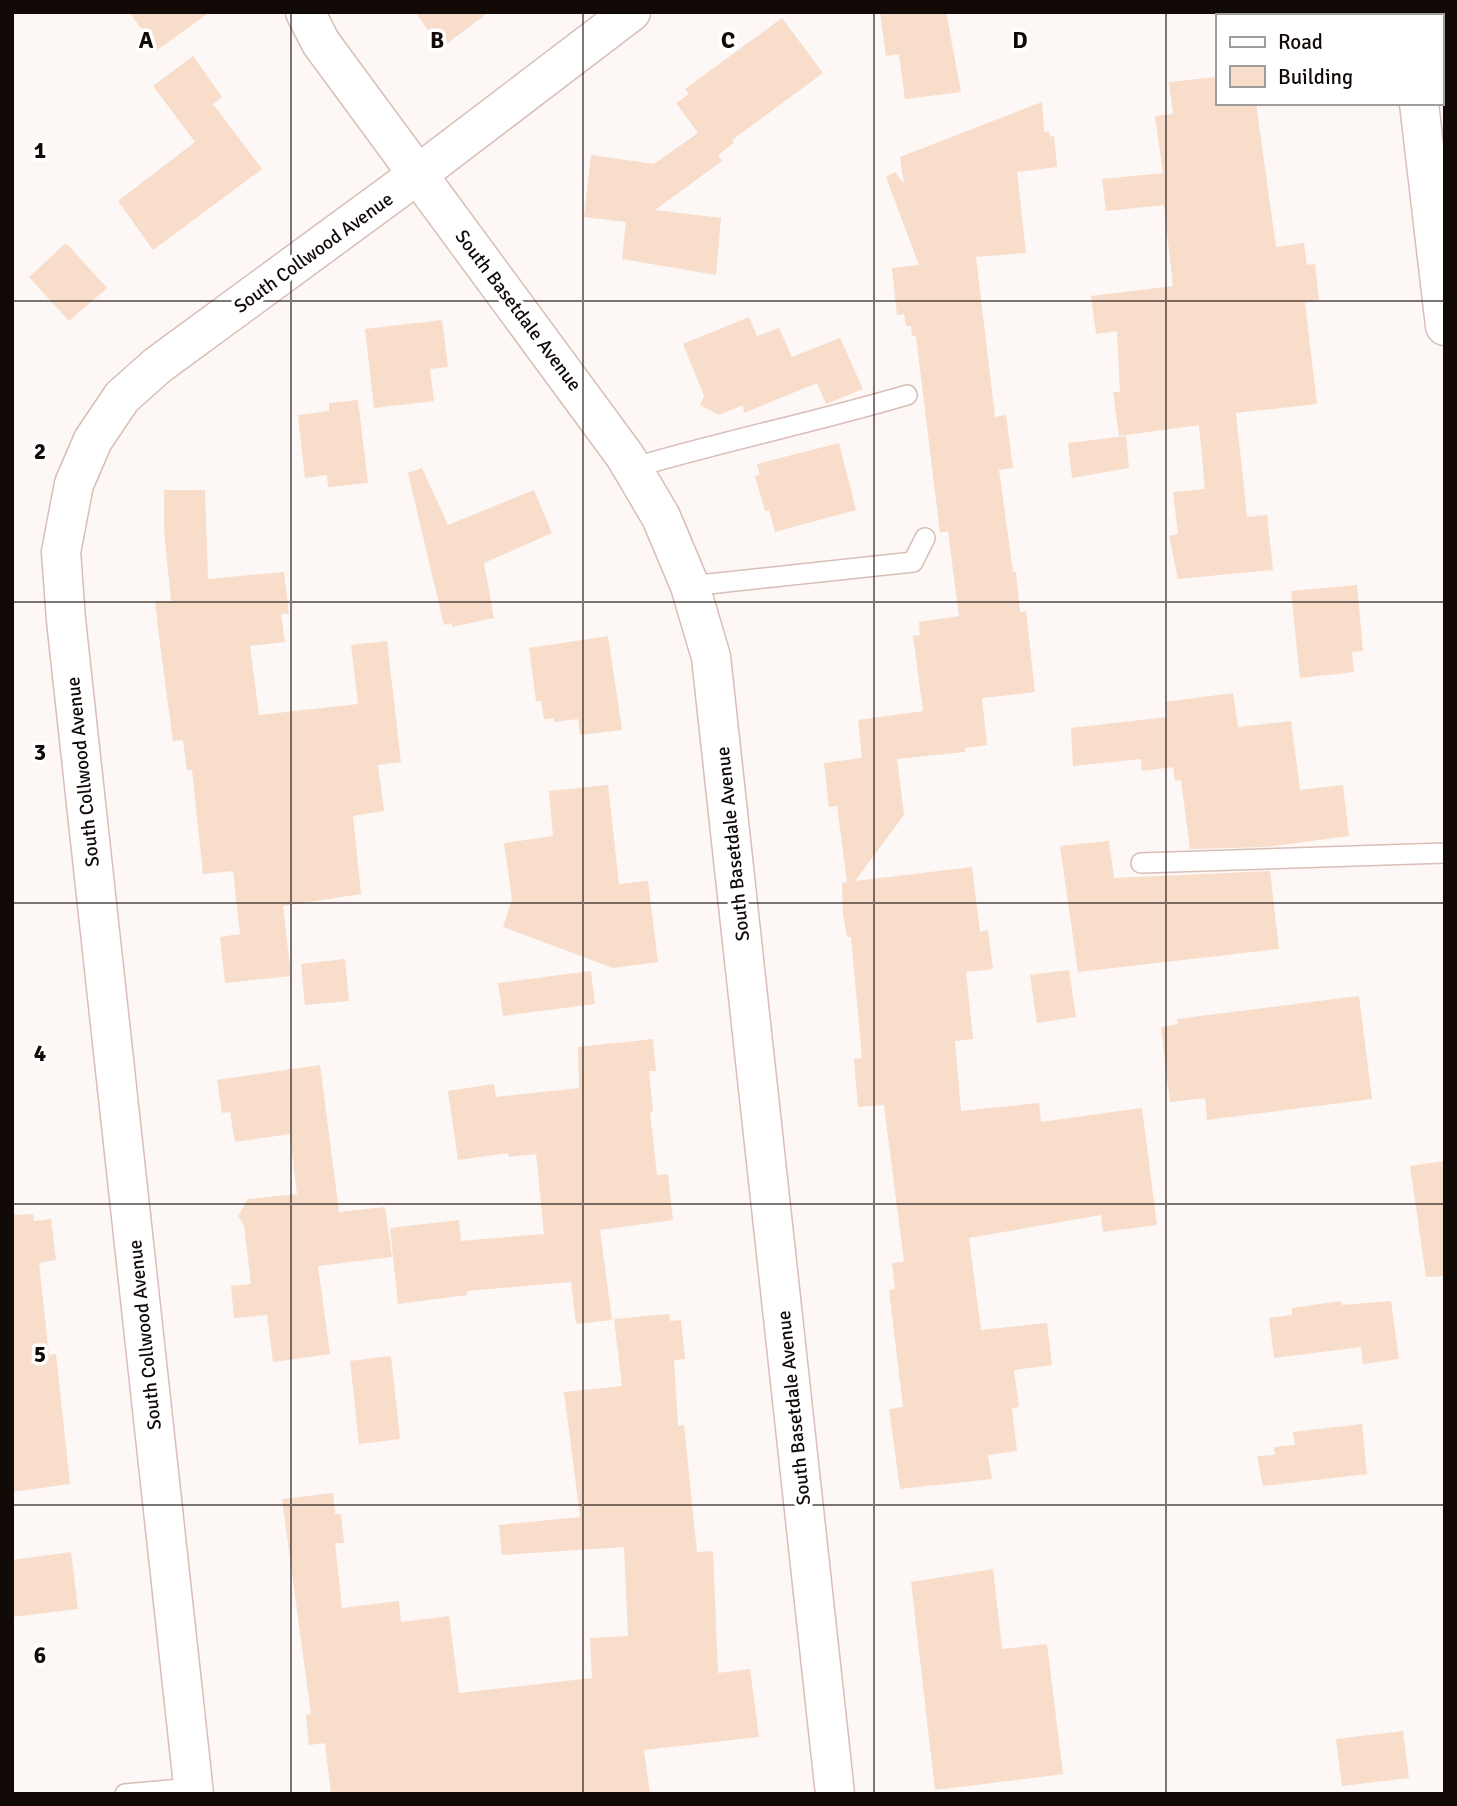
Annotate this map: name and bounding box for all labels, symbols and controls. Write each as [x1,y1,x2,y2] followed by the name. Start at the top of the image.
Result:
[1216,14,1443,105] legend
[139,26,154,55] text: A
[430,26,444,55] text: B
[721,26,735,55] text: C
[1012,26,1028,55] text: D
[1278,29,1323,55] text: Road
[1278,64,1353,90] text: Building
[34,136,46,165] text: 1
[229,187,398,319] street label: South Collwood Avenue
[450,225,587,396] street label: South Basetdale Avenue
[34,437,46,466] text: 2
[61,676,105,868] street label: South Collwood Avenue
[34,738,46,767] text: 3
[711,745,755,942] street label: South Basetdale Avenue
[34,1039,46,1068] text: 4
[123,1239,167,1431] street label: South Collwood Avenue
[772,1309,816,1506] street label: South Basetdale Avenue
[34,1340,46,1369] text: 5
[34,1641,46,1670] text: 6

